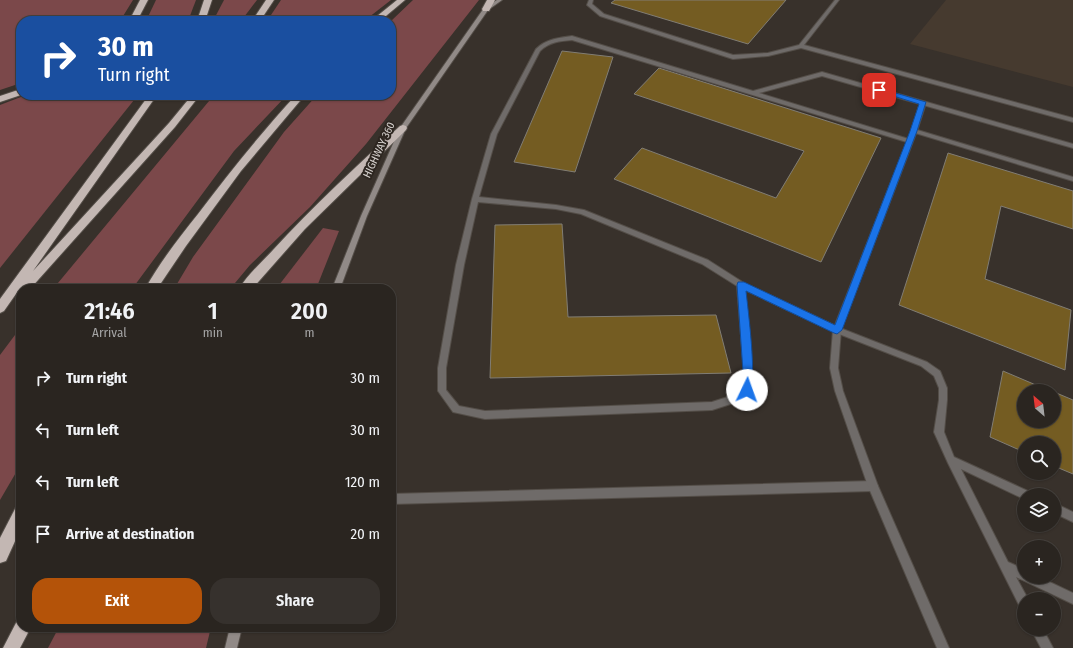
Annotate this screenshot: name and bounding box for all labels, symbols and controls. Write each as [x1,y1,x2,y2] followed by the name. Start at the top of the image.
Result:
[98,30,154,63] text: 30 m
[32,32,84,84] icon: right
[98,64,170,86] text: Turn right
[862,73,896,107] pin
[868,79,890,101] icon: arrive
[360,120,398,180] street label: HIGHWAY 360
[84,297,135,325] text: 21:46
[208,297,218,325] text: 1
[291,297,328,325] text: 200
[92,325,127,340] text: Arrival
[203,325,223,340] text: min
[304,325,314,340] text: m
[32,367,54,389] icon: right
[66,369,127,387] text: Turn right
[350,369,380,387] text: 30 m
[726,369,768,411] position arrow
[1017,384,1061,428] north arrow
[1017,384,1061,636] map controls
[32,419,54,441] icon: left
[66,421,119,439] text: Turn left
[350,421,380,439] text: 30 m
[1017,436,1061,480] button: search
[32,471,54,493] icon: left
[66,473,119,491] text: Turn left
[345,473,380,491] text: 120 m
[1017,488,1061,532] button: layers
[32,523,54,545] icon: arrive
[66,525,194,543] text: Arrive at destination
[351,525,380,543] text: 20 m
[1017,540,1061,584] button: +
[32,578,202,624] button: Exit
[210,578,380,624] button: Share
[1017,592,1061,636] button: −

